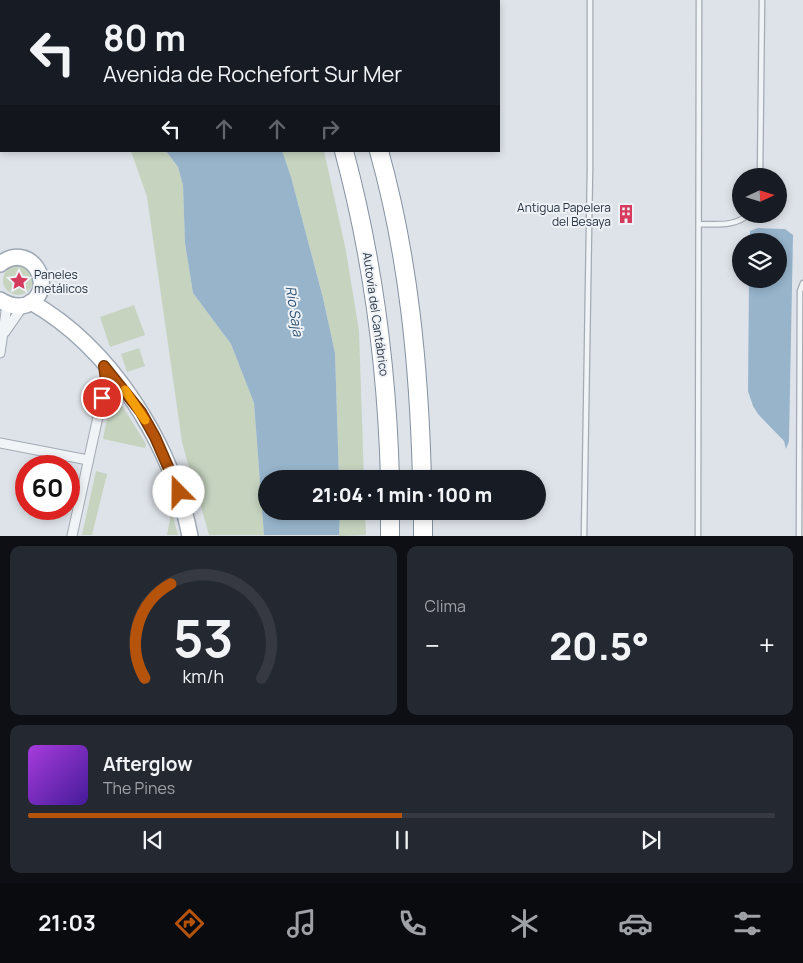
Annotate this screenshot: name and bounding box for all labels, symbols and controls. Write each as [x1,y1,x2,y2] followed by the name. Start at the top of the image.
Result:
[103,14,186,62] text: 80 m
[20,20,85,85] icon: left
[103,59,402,89] text: Avenida de Rochefort Sur Mer
[157,115,185,143] icon: left
[210,115,238,143] icon: ahead
[263,115,291,143] icon: ahead
[316,115,344,143] icon: right
[732,168,788,222] north arrow
[732,168,787,288] map controls
[517,199,611,230] place label: Antigua Papelera del Besaya
[615,203,637,225] building icon: Antigua Papelera del Besaya
[732,233,787,288] button: layers
[359,251,393,377] street label: Autovía del Cantábrico
[34,266,88,297] place label: Paneles metálicos
[8,270,30,292] place icon: Paneles metálicos
[282,284,309,339] water label: Río Saja
[81,377,123,419] pin
[88,384,116,412] icon: arrive
[15,455,80,520] speed limit sign: 60
[152,465,204,517] position arrow
[312,482,492,508] text: 21:04 · 1 min · 100 m
[425,595,466,617] text: Clima
[173,602,234,673] text: 53
[549,619,649,671] text: 20.5°
[425,626,440,664] text: −
[759,626,775,664] text: +
[182,664,224,688] text: km/h
[103,751,192,777] text: Afterglow
[103,777,175,799] text: The Pines
[139,826,167,854] icon: previous
[388,826,416,854] icon: pause
[637,826,665,854] icon: next
[172,906,207,941] icon: directions
[284,906,319,941] icon: music
[395,906,430,941] icon: phone
[507,906,542,941] icon: climate
[618,906,653,941] icon: car
[730,906,765,941] icon: filters
[38,908,96,938] text: 21:03

